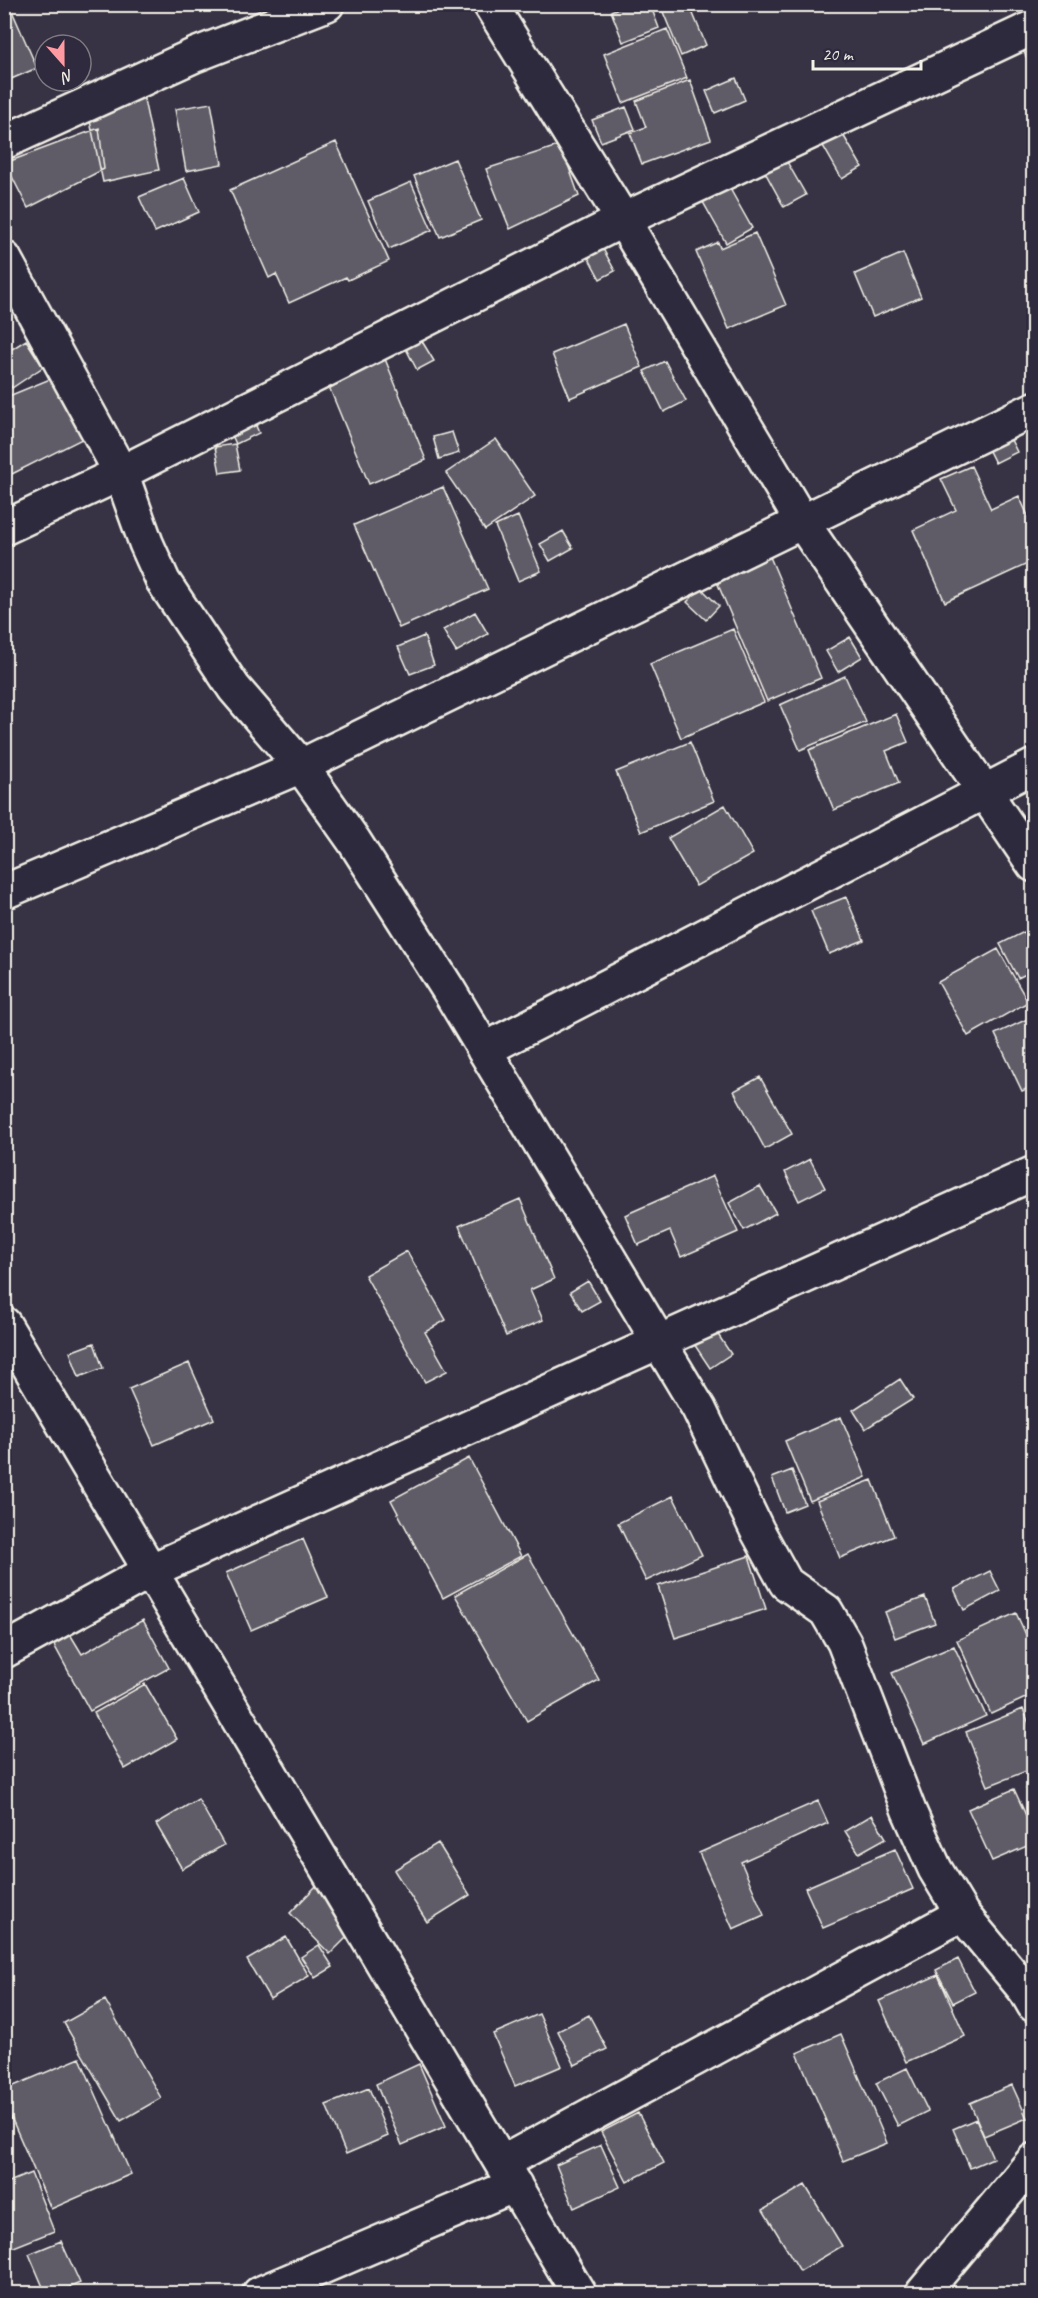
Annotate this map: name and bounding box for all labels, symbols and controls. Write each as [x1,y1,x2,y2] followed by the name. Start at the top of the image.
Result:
[33,33,93,93] north arrow
[813,33,921,71] scale bar
[822,43,855,65] text: 20 m
[57,65,76,88] text: N

